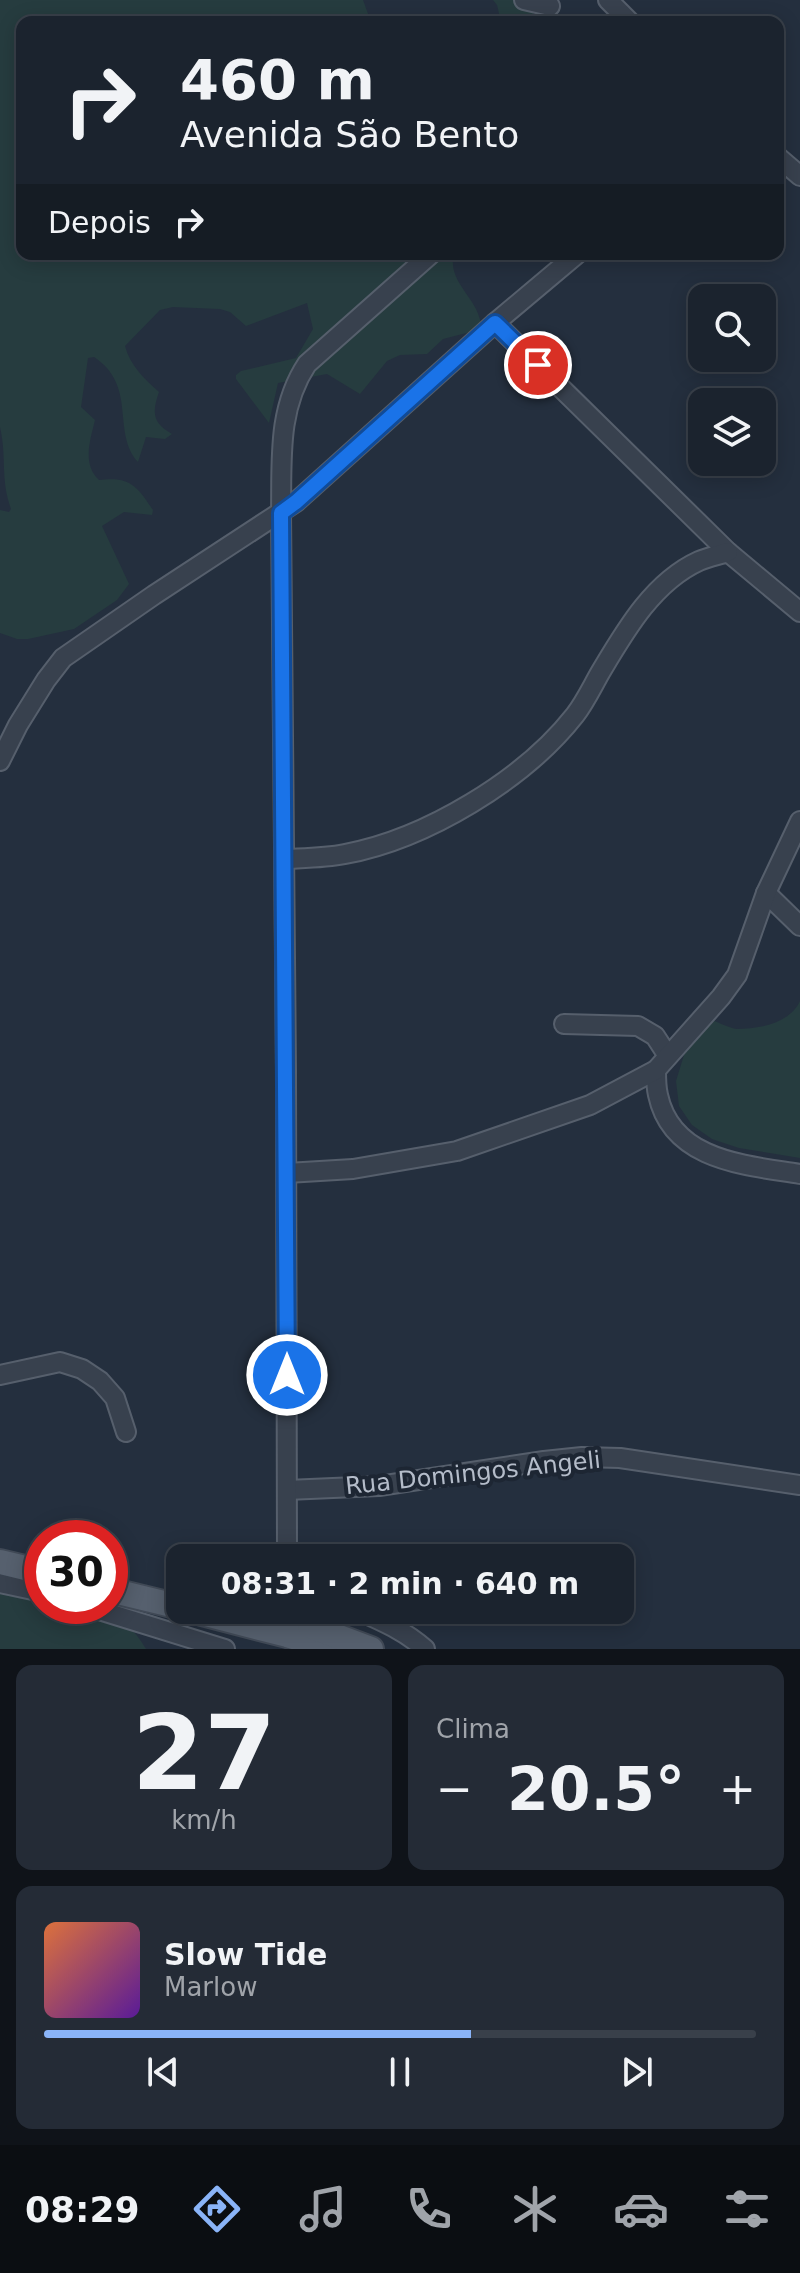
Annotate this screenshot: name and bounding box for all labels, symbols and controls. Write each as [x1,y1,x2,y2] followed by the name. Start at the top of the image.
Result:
[180,47,375,112] text: 460 m
[48,48,152,152] icon: right
[180,114,519,155] text: Avenida São Bento
[167,200,211,244] icon: right
[48,205,151,240] text: Depois
[688,284,776,476] map controls
[688,284,776,372] button: search
[504,331,572,399] pin
[516,343,560,387] icon: arrive
[688,388,776,476] button: layers
[245,1333,329,1417] position arrow
[344,1446,602,1500] street label: Rua Domingos Angeli
[24,1520,128,1624] speed limit sign: 30
[221,1566,579,1601] text: 08:31 · 2 min · 640 m
[132,1692,276,1814] text: 27
[436,1714,510,1744] text: Clima
[507,1754,685,1824] text: 20.5°
[436,1763,473,1814] text: −
[719,1763,756,1814] text: +
[171,1805,237,1835] text: km/h
[164,1937,327,1972] text: Slow Tide
[164,1972,257,2002] text: Marlow
[141,2050,185,2094] icon: previous
[378,2050,422,2094] icon: pause
[615,2050,659,2094] icon: next
[189,2181,245,2237] icon: directions
[295,2181,351,2237] icon: music
[401,2181,457,2237] icon: phone
[507,2181,563,2237] icon: climate
[613,2181,669,2237] icon: car
[719,2181,775,2237] icon: filters
[25,2189,140,2230] text: 08:29

